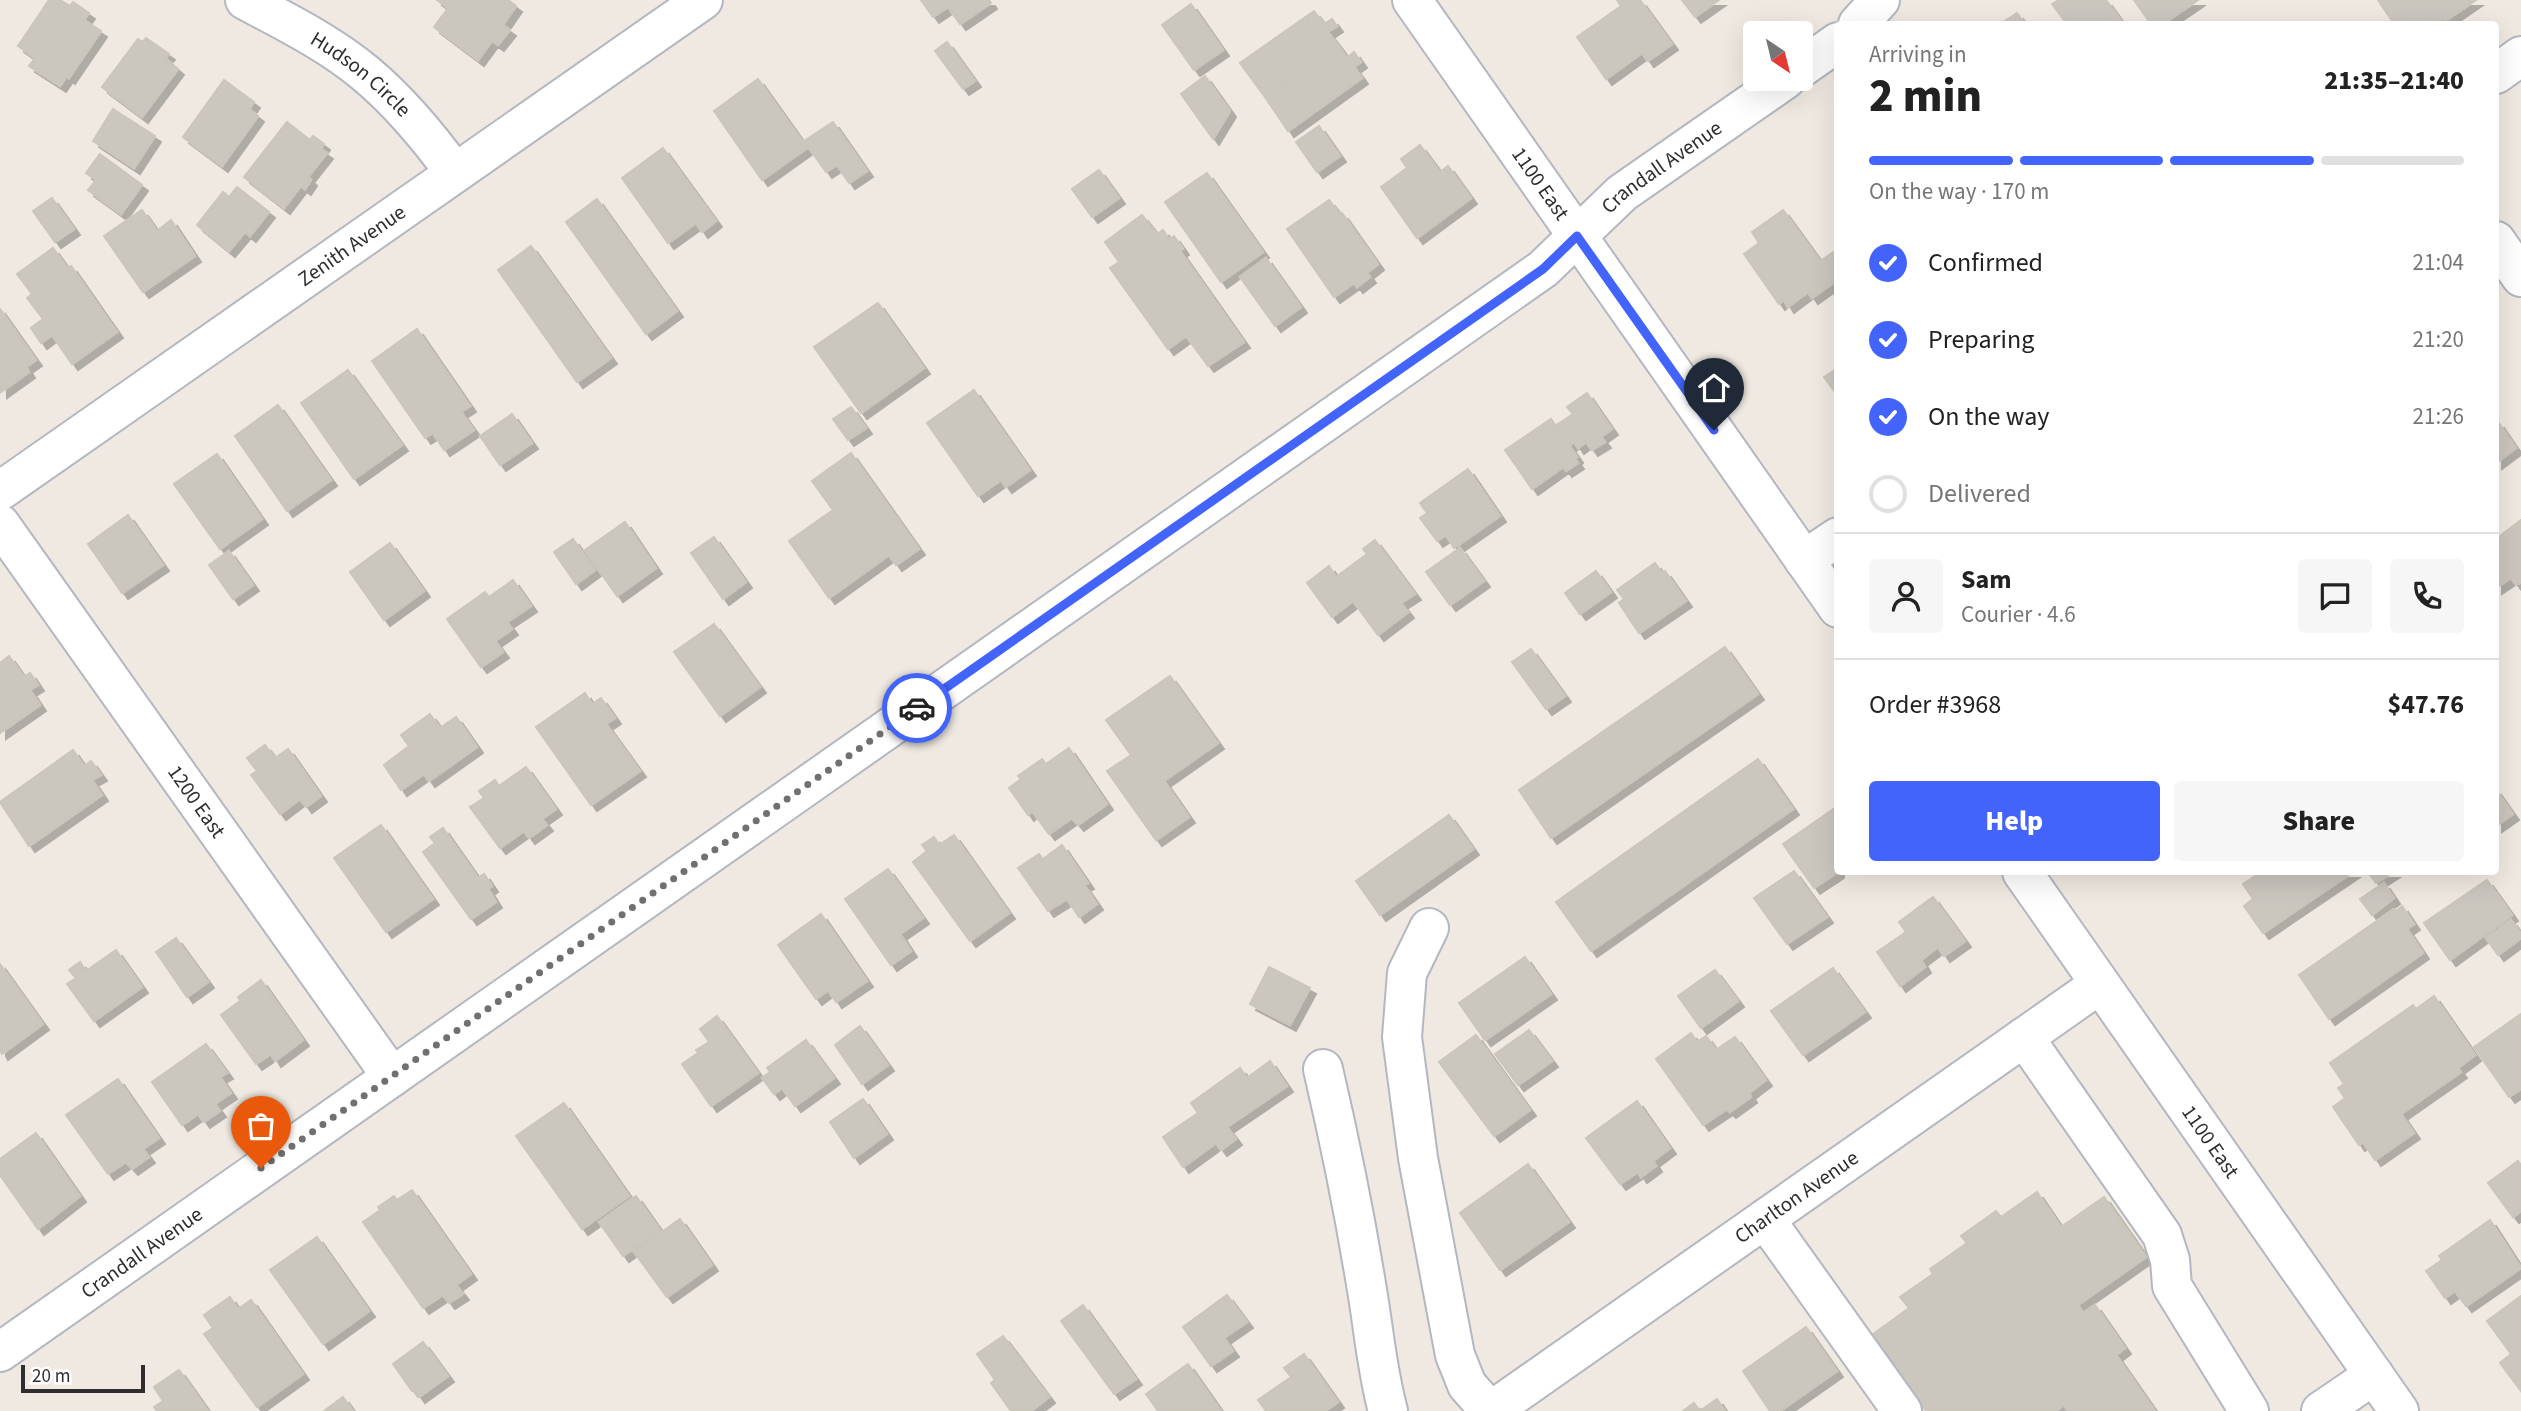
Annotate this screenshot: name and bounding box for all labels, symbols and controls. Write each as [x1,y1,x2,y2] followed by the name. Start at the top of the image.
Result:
[1743,21,1813,91] north arrow
[1743,21,1813,91] map controls
[305,24,418,124] street label: Hudson Circle
[1869,38,1967,71] text: Arriving in
[2324,62,2464,99] text: 21:35–21:40
[1869,64,1982,129] text: 2 min
[1594,113,1728,221] street label: Crandall Avenue
[1504,141,1577,226] street label: 1100 East
[1869,175,2049,208] text: On the way · 170 m
[292,197,412,294] street label: Zenith Avenue
[1869,244,1907,282] icon: check
[1928,244,2043,281] text: Confirmed
[2413,246,2464,279] text: 21:04
[1869,321,1907,359] icon: check
[1928,321,2034,358] text: Preparing
[2413,323,2464,356] text: 21:20
[1684,358,1744,430] pin
[1695,369,1733,407] icon: home
[1869,398,1907,436] icon: check
[1928,398,2049,435] text: On the way
[2413,400,2464,433] text: 21:26
[1928,475,2031,512] text: Delivered
[1869,559,1943,633] button: person
[2298,559,2372,633] button: chat
[2390,559,2464,633] button: phone
[1961,561,2011,598] text: Sam
[1961,598,2076,631] text: Courier · 4.6
[882,673,952,743] courier
[1869,686,2001,723] text: Order #3968
[2388,686,2464,723] text: $47.76
[898,689,936,727] icon: car
[160,759,233,844] street label: 1200 East
[1869,781,2160,861] button: Help
[2174,781,2464,861] button: Share
[231,1096,291,1168] pin
[2174,1099,2247,1184] street label: 1100 East
[242,1107,280,1145] icon: bag
[1728,1143,1865,1251] street label: Charlton Avenue
[75,1199,209,1306] street label: Crandall Avenue
[21,1362,145,1394] scale bar
[32,1363,70,1390] text: 20 m

